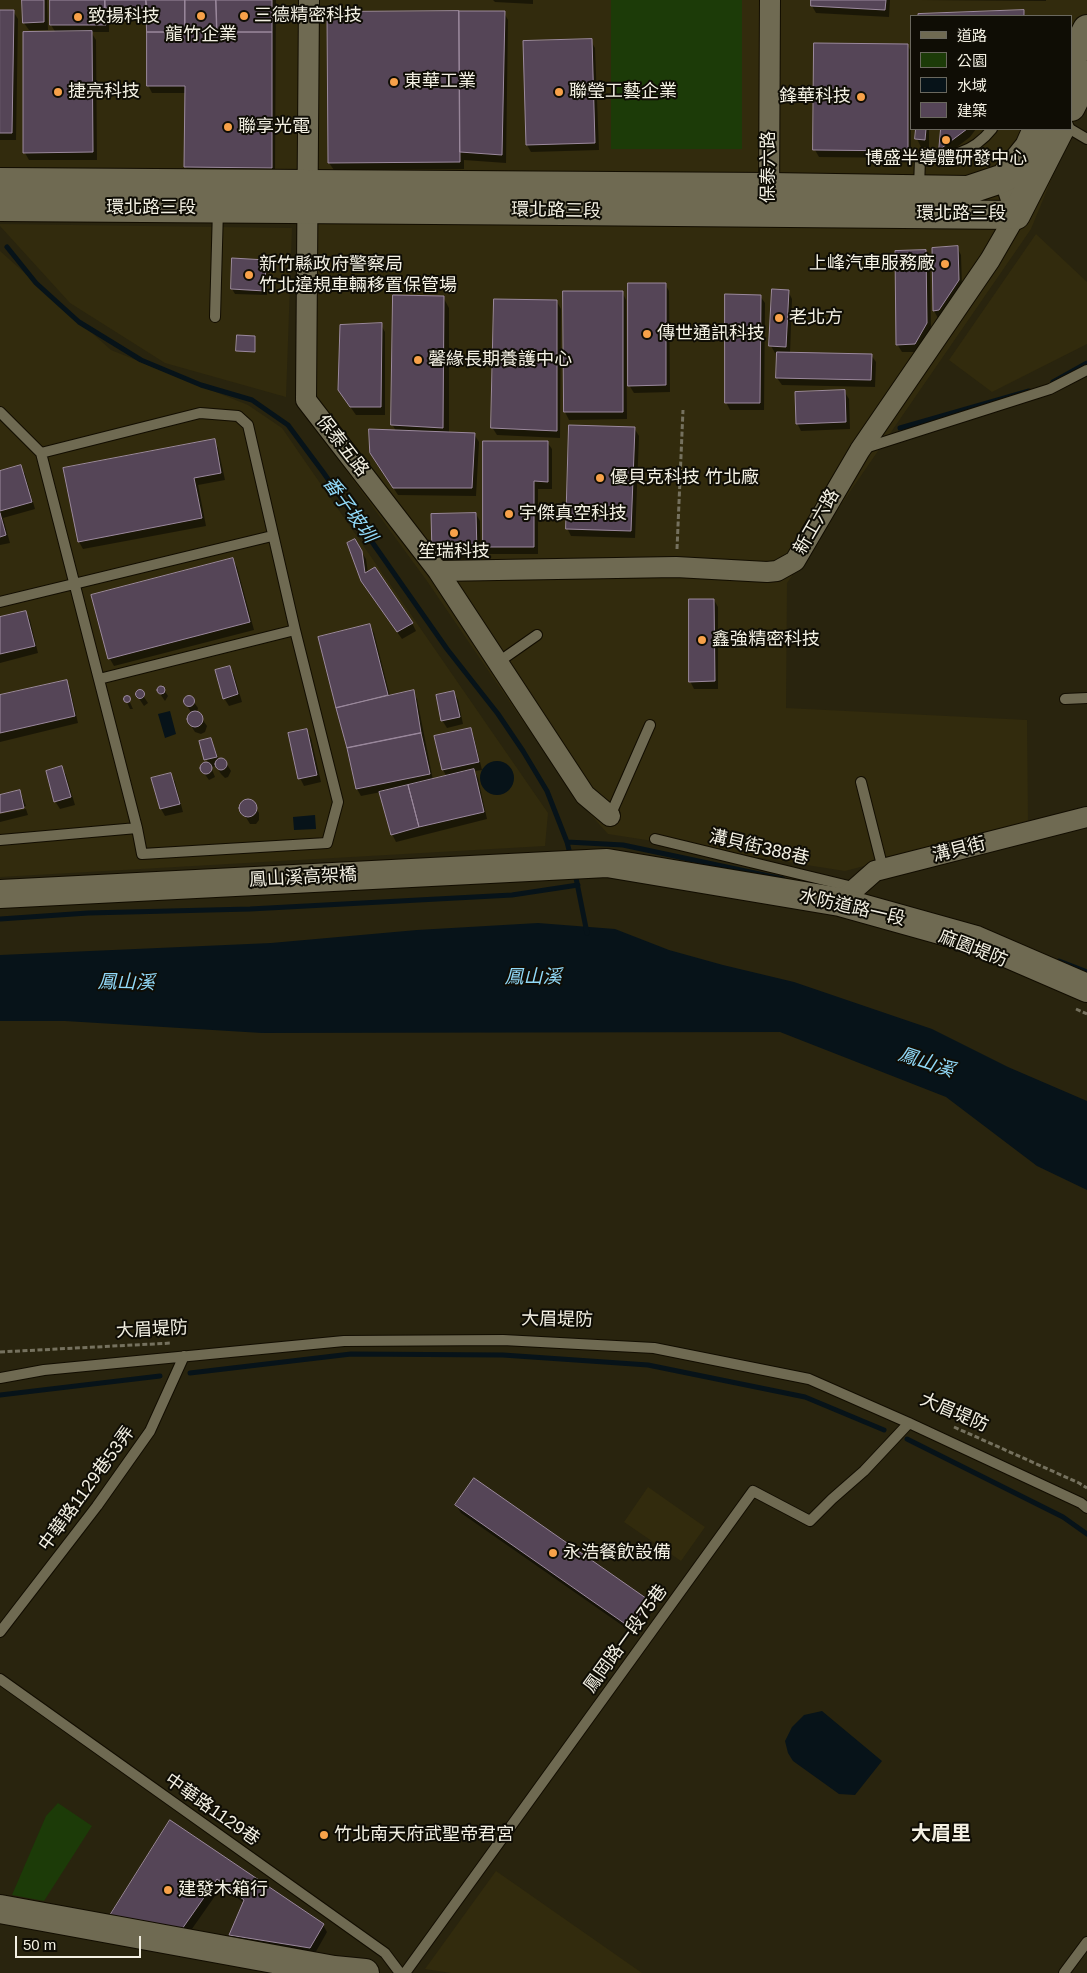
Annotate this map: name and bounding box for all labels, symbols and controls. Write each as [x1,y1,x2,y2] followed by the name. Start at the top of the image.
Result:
[254,5,362,27] place label: 三德精密科技
[88,6,160,28] place label: 致揚科技
[195,10,207,22] marker: 龍竹企業
[238,10,250,22] marker: 三德精密科技
[72,11,84,23] marker: 致揚科技
[910,15,1072,130] legend
[165,24,237,46] place label: 龍竹企業
[957,27,987,44] text: 道路
[957,52,987,69] text: 公園
[404,71,476,93] place label: 東華工業
[388,76,400,88] marker: 東華工業
[957,77,987,94] text: 水域
[68,81,140,103] place label: 捷亮科技
[569,81,677,103] place label: 聯瑩工藝企業
[52,86,64,98] marker: 捷亮科技
[553,86,565,98] marker: 聯瑩工藝企業
[779,86,851,108] place label: 鋒華科技
[855,91,867,103] marker: 鋒華科技
[957,102,987,119] text: 建築
[238,116,310,138] place label: 聯享光電
[222,121,234,133] marker: 聯享光電
[758,131,780,203] street label: 保泰六路
[940,134,952,146] marker: 博盛半導體研發中心
[865,148,1027,170] place label: 博盛半導體研發中心
[106,197,196,219] street label: 環北路三段
[511,199,601,223] street label: 環北路三段
[916,203,1006,225] street label: 環北路三段
[809,253,935,275] place label: 上峰汽車服務廠
[259,254,457,296] place label: 新竹縣政府警察局 竹北違規車輛移置保管場
[939,258,951,270] marker: 上峰汽車服務廠
[243,269,255,281] marker: 新竹縣政府警察局 竹北違規車輛移置保管場
[789,307,843,329] place label: 老北方
[773,312,785,324] marker: 老北方
[657,323,765,345] place label: 傳世通訊科技
[641,328,653,340] marker: 傳世通訊科技
[428,349,572,371] place label: 馨緣長期養護中心
[412,354,424,366] marker: 馨緣長期養護中心
[311,411,373,481] street label: 保泰五路
[610,467,759,489] place label: 優貝克科技 竹北廠
[594,472,606,484] marker: 優貝克科技 竹北廠
[317,473,381,547] water label: 番子坡圳
[790,485,844,559] street label: 新工六路
[519,503,627,525] place label: 宇傑真空科技
[503,508,515,520] marker: 宇傑真空科技
[448,527,460,539] marker: 笙瑞科技
[418,541,490,563] place label: 笙瑞科技
[712,629,820,651] place label: 鑫強精密科技
[696,634,708,646] marker: 鑫強精密科技
[707,826,811,870] street label: 溝貝街388巷
[930,833,988,867] street label: 溝貝街
[249,864,357,892] street label: 鳳山溪高架橋
[797,885,907,931] street label: 水防道路一段
[936,926,1010,972] street label: 麻園堤防
[505,967,561,989] water label: 鳳山溪
[97,971,155,995] water label: 鳳山溪
[895,1043,957,1083] water label: 鳳山溪
[521,1309,593,1331] street label: 大眉堤防
[115,1317,189,1343] street label: 大眉堤防
[917,1389,991,1437] street label: 大眉堤防
[35,1422,139,1556] street label: 中華路1129巷53弄
[563,1542,671,1564] place label: 永浩餐飲設備
[547,1547,559,1559] marker: 永浩餐飲設備
[580,1581,672,1697] street label: 鳳岡路一段75巷
[160,1769,264,1851] street label: 中華路1129巷
[911,1822,971,1846] district label: 大眉里
[334,1824,514,1846] place label: 竹北南天府武聖帝君宮
[318,1829,330,1841] marker: 竹北南天府武聖帝君宮
[178,1879,268,1901] place label: 建發木箱行
[162,1884,174,1896] marker: 建發木箱行
[18,1926,144,1958] scale bar
[23,1936,56,1953] text: 50 m

